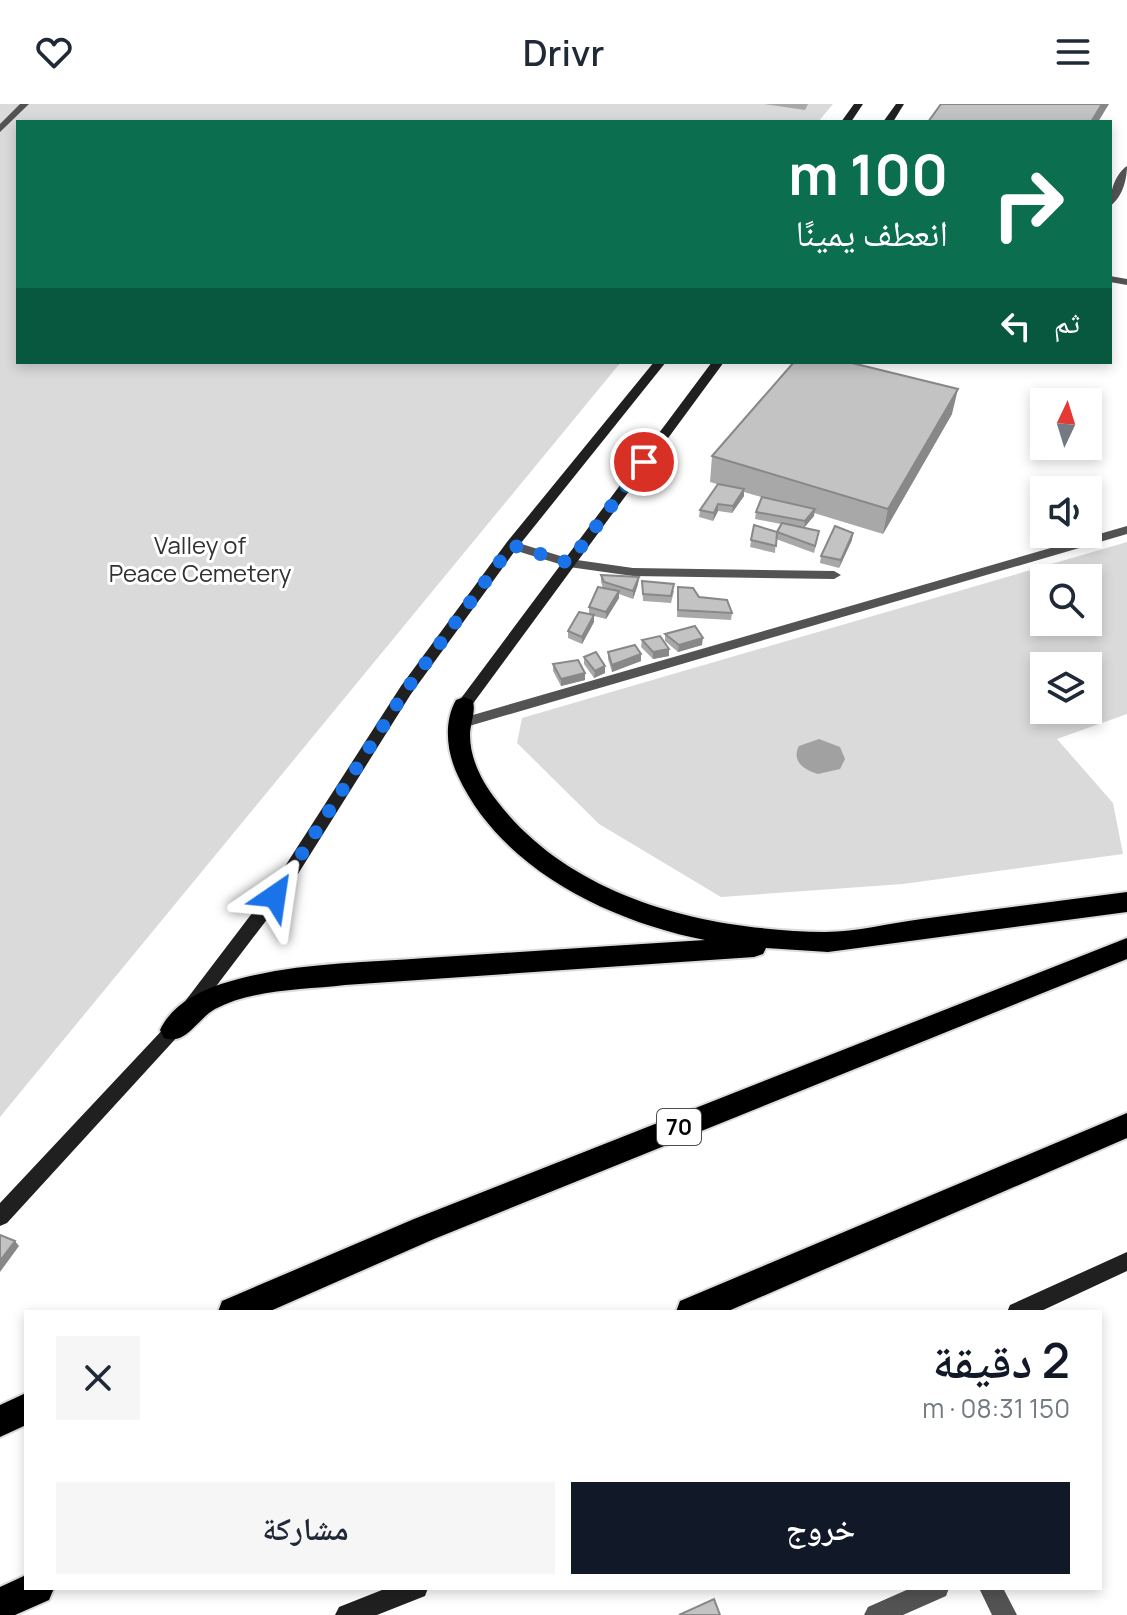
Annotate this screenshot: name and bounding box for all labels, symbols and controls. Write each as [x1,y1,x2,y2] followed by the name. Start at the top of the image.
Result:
[523,28,604,77] text: Drivr
[32,30,76,74] icon: heart
[1051,30,1095,74] icon: menu
[788,135,948,212] text: 100 m
[976,152,1080,256] icon: right
[796,208,948,257] text: انعطف يمينًا
[1054,301,1080,342] text: ثم
[994,304,1038,348] icon: left
[1030,388,1102,460] north arrow
[1030,388,1102,724] map controls
[610,428,678,496] pin
[622,440,666,484] icon: arrive
[1030,476,1102,548] button: sound
[109,528,292,589] park label: Valley of Peace Cemetery
[1030,564,1102,636] button: search
[1030,652,1102,724] button: layers
[233,854,317,938] position arrow
[657,1109,701,1145] road number: 70
[932,1327,1070,1392] text: 2 دقيقة
[56,1336,140,1420] button: close
[922,1390,1070,1426] text: 150 m · 08:31
[56,1482,555,1574] button: مشاركة
[571,1482,1070,1574] button: خروج

